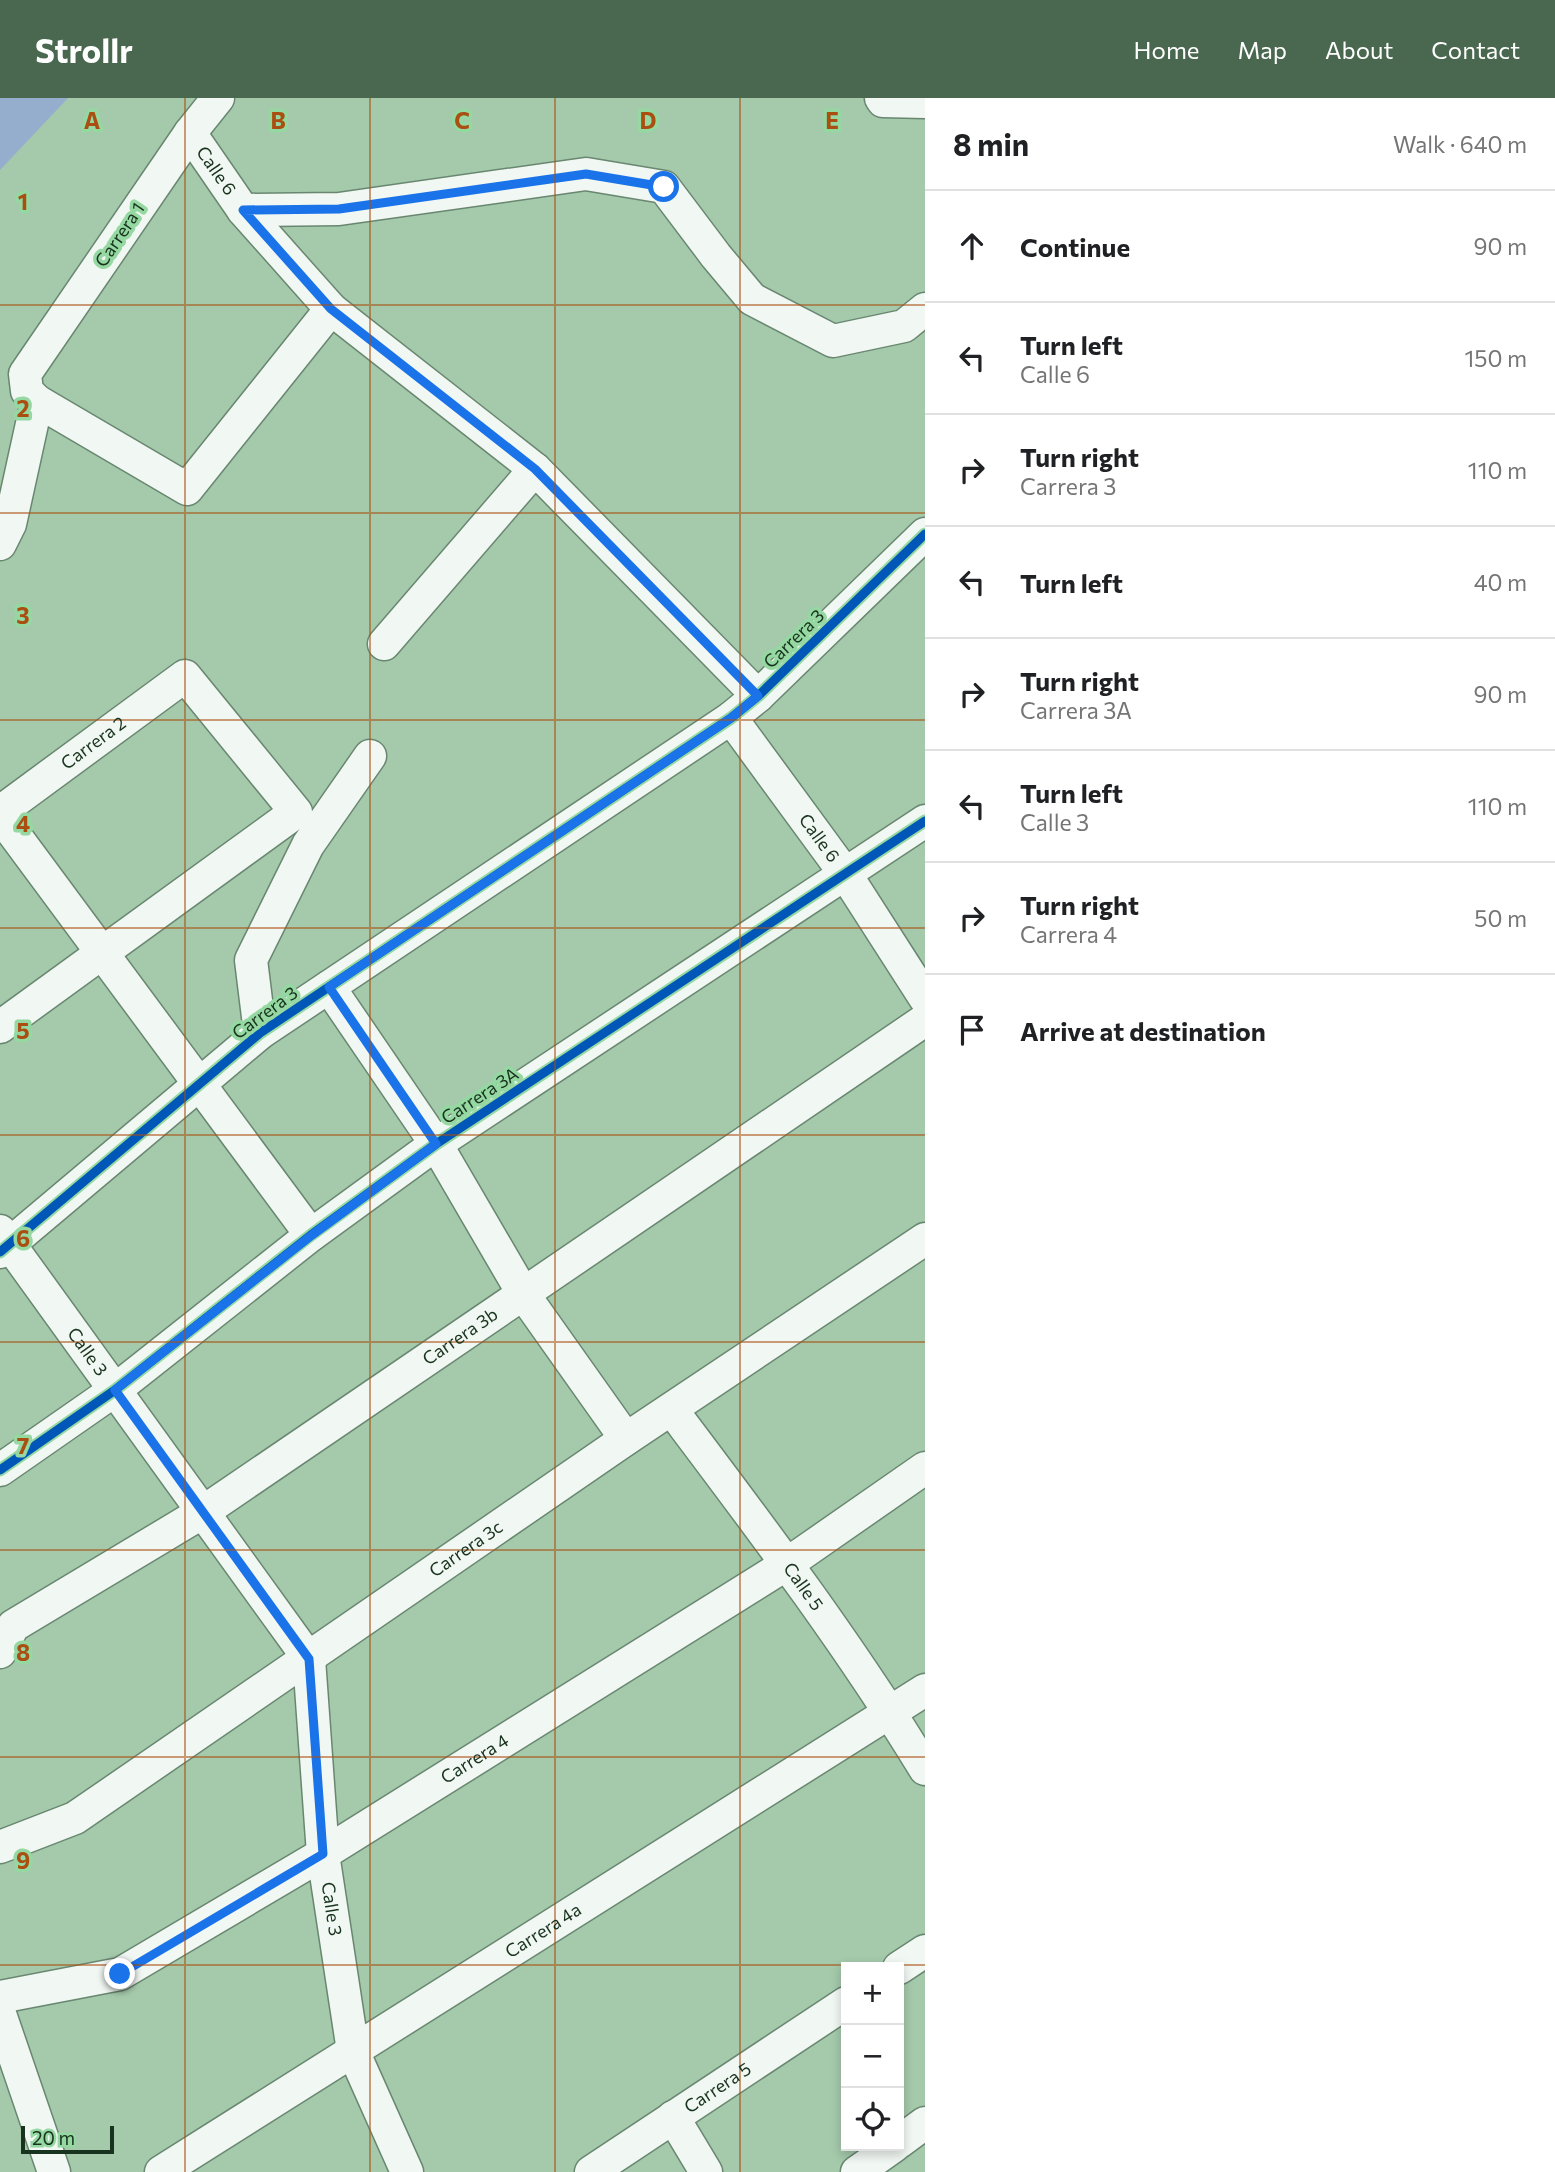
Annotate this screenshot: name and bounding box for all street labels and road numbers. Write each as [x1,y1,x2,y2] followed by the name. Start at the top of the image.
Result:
[192,142,242,199] street label: Calle 6
[90,198,149,271] street label: Carrera 1
[759,604,828,672] street label: Carrera 3
[56,711,130,774] street label: Carrera 2
[795,809,845,866] street label: Calle 6
[227,981,301,1043] street label: Carrera 3
[437,1062,522,1128] street label: Carrera 3A
[418,1302,502,1369] street label: Carrera 3b
[63,1323,113,1380] street label: Calle 3
[424,1515,507,1581] street label: Carrera 3c
[779,1558,829,1615] street label: Calle 5
[436,1729,513,1788] street label: Carrera 4
[317,1880,347,1937] street label: Calle 3
[501,1898,585,1962] street label: Carrera 4a
[680,2057,755,2117] street label: Carrera 5

